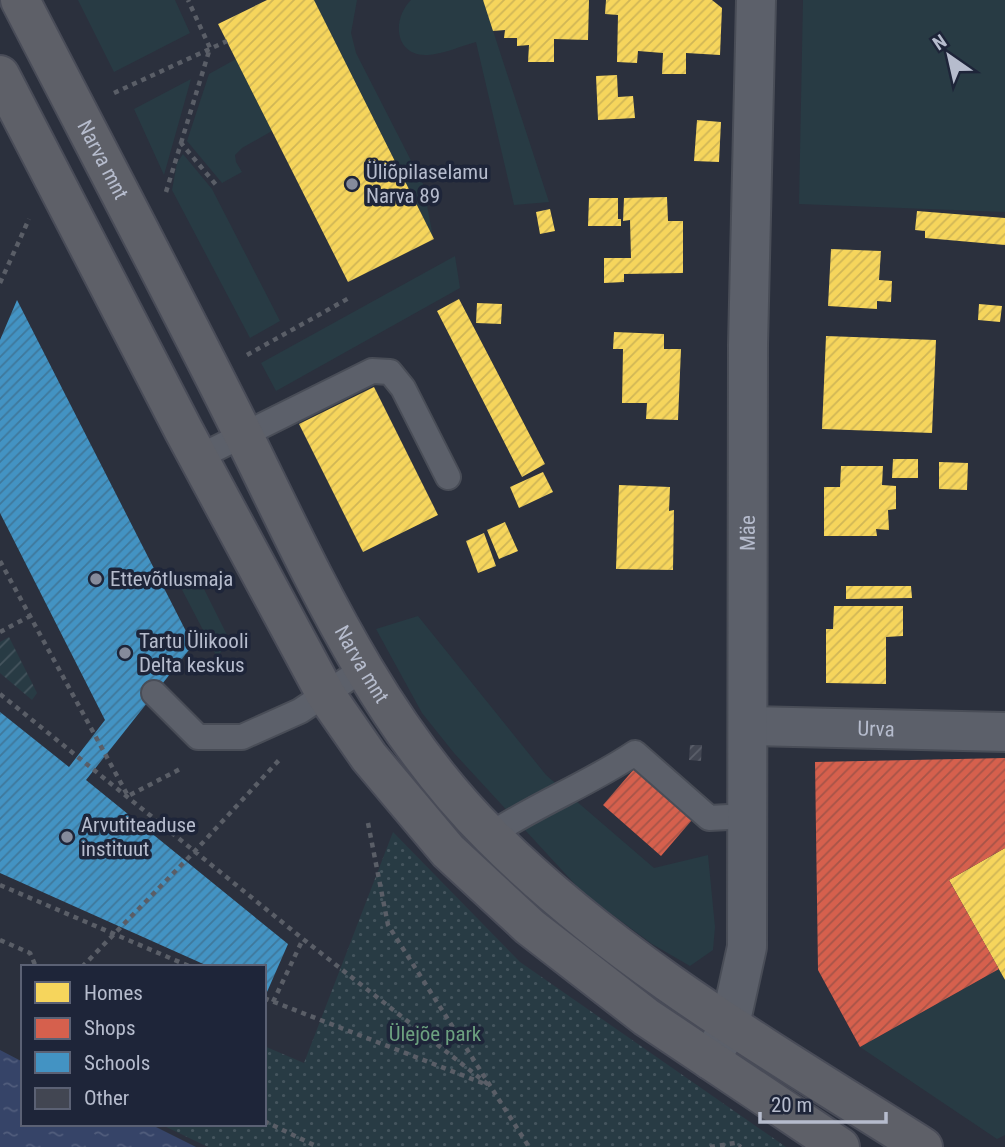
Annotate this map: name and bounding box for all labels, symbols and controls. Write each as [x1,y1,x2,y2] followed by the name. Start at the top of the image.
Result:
[914,21,984,91] north arrow
[929,30,951,55] text: N
[72,116,133,203] street label: Narva mnt
[366,160,488,208] place label: Üliõpilaselamu Narva 89
[344,176,360,192] marker: Üliõpilaselamu Narva 89
[736,515,760,551] street label: Mäe
[110,567,233,591] place label: Ettevõtlusmaja
[88,571,104,587] marker: Ettevõtlusmaja
[330,621,394,707] street label: Narva mnt
[139,629,249,677] place label: Tartu Ülikooli Delta keskus
[117,645,133,661] marker: Tartu Ülikooli Delta keskus
[857,717,895,741] street label: Urva
[81,813,196,861] place label: Arvutiteaduse instituut
[59,829,75,845] marker: Arvutiteaduse instituut
[21,965,266,1126] legend
[84,981,143,1005] text: Homes
[84,1016,136,1040] text: Shops
[389,1022,482,1046] park label: Ülejõe park
[84,1051,150,1075] text: Schools
[760,1080,886,1124] scale bar
[84,1086,129,1110] text: Other
[771,1093,812,1117] text: 20 m

